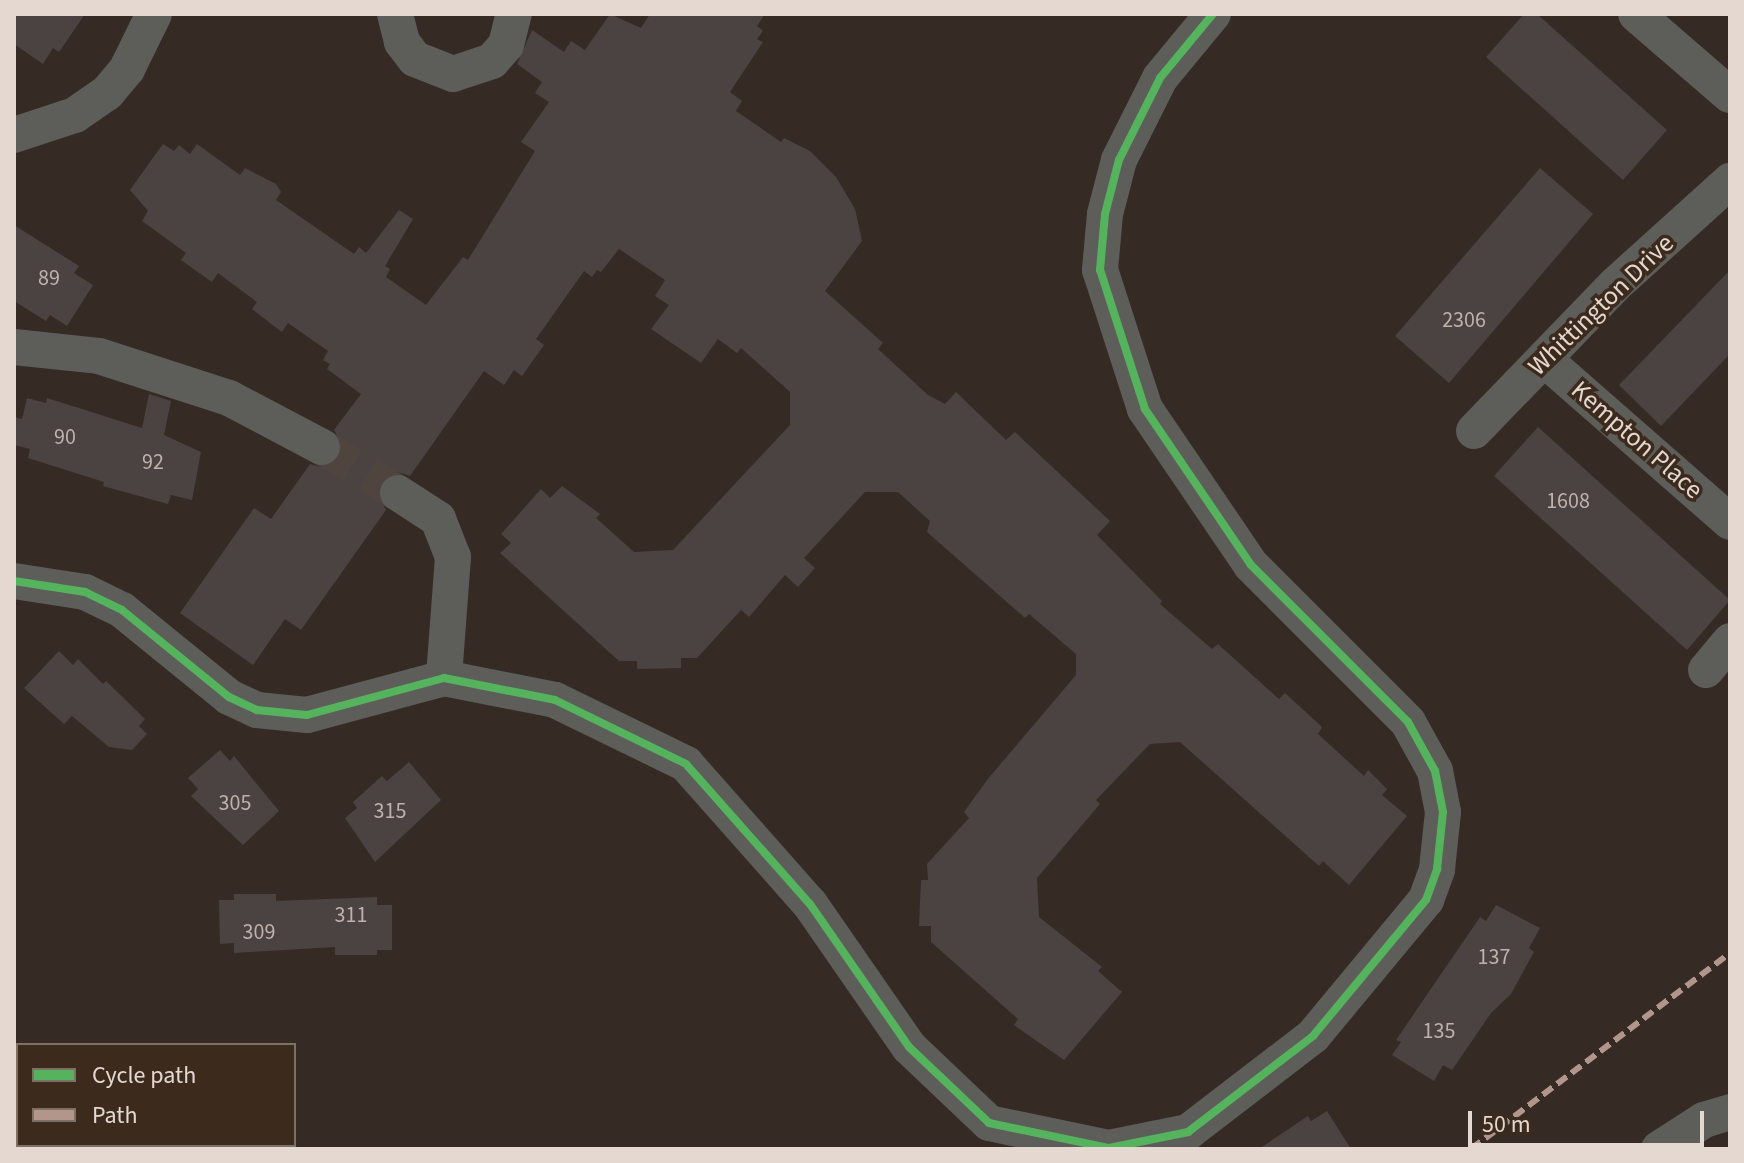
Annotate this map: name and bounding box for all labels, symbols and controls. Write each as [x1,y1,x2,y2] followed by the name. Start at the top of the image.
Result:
[1522,228,1680,382] street label: Whittington Drive
[38,266,60,292] house number: 89
[1442,308,1486,334] house number: 2306
[1565,374,1709,506] street label: Kempton Place
[54,425,76,451] house number: 90
[142,450,164,476] house number: 92
[1546,489,1590,515] house number: 1608
[219,791,251,817] house number: 305
[374,799,406,825] house number: 315
[335,903,367,929] house number: 311
[243,920,275,946] house number: 309
[1478,945,1510,971] house number: 137
[1423,1019,1455,1045] house number: 135
[16,1043,296,1147] legend
[92,1058,196,1093] text: Cycle path
[1472,1095,1708,1145] scale bar
[92,1098,138,1133] text: Path
[1482,1107,1531,1142] text: 50 m

